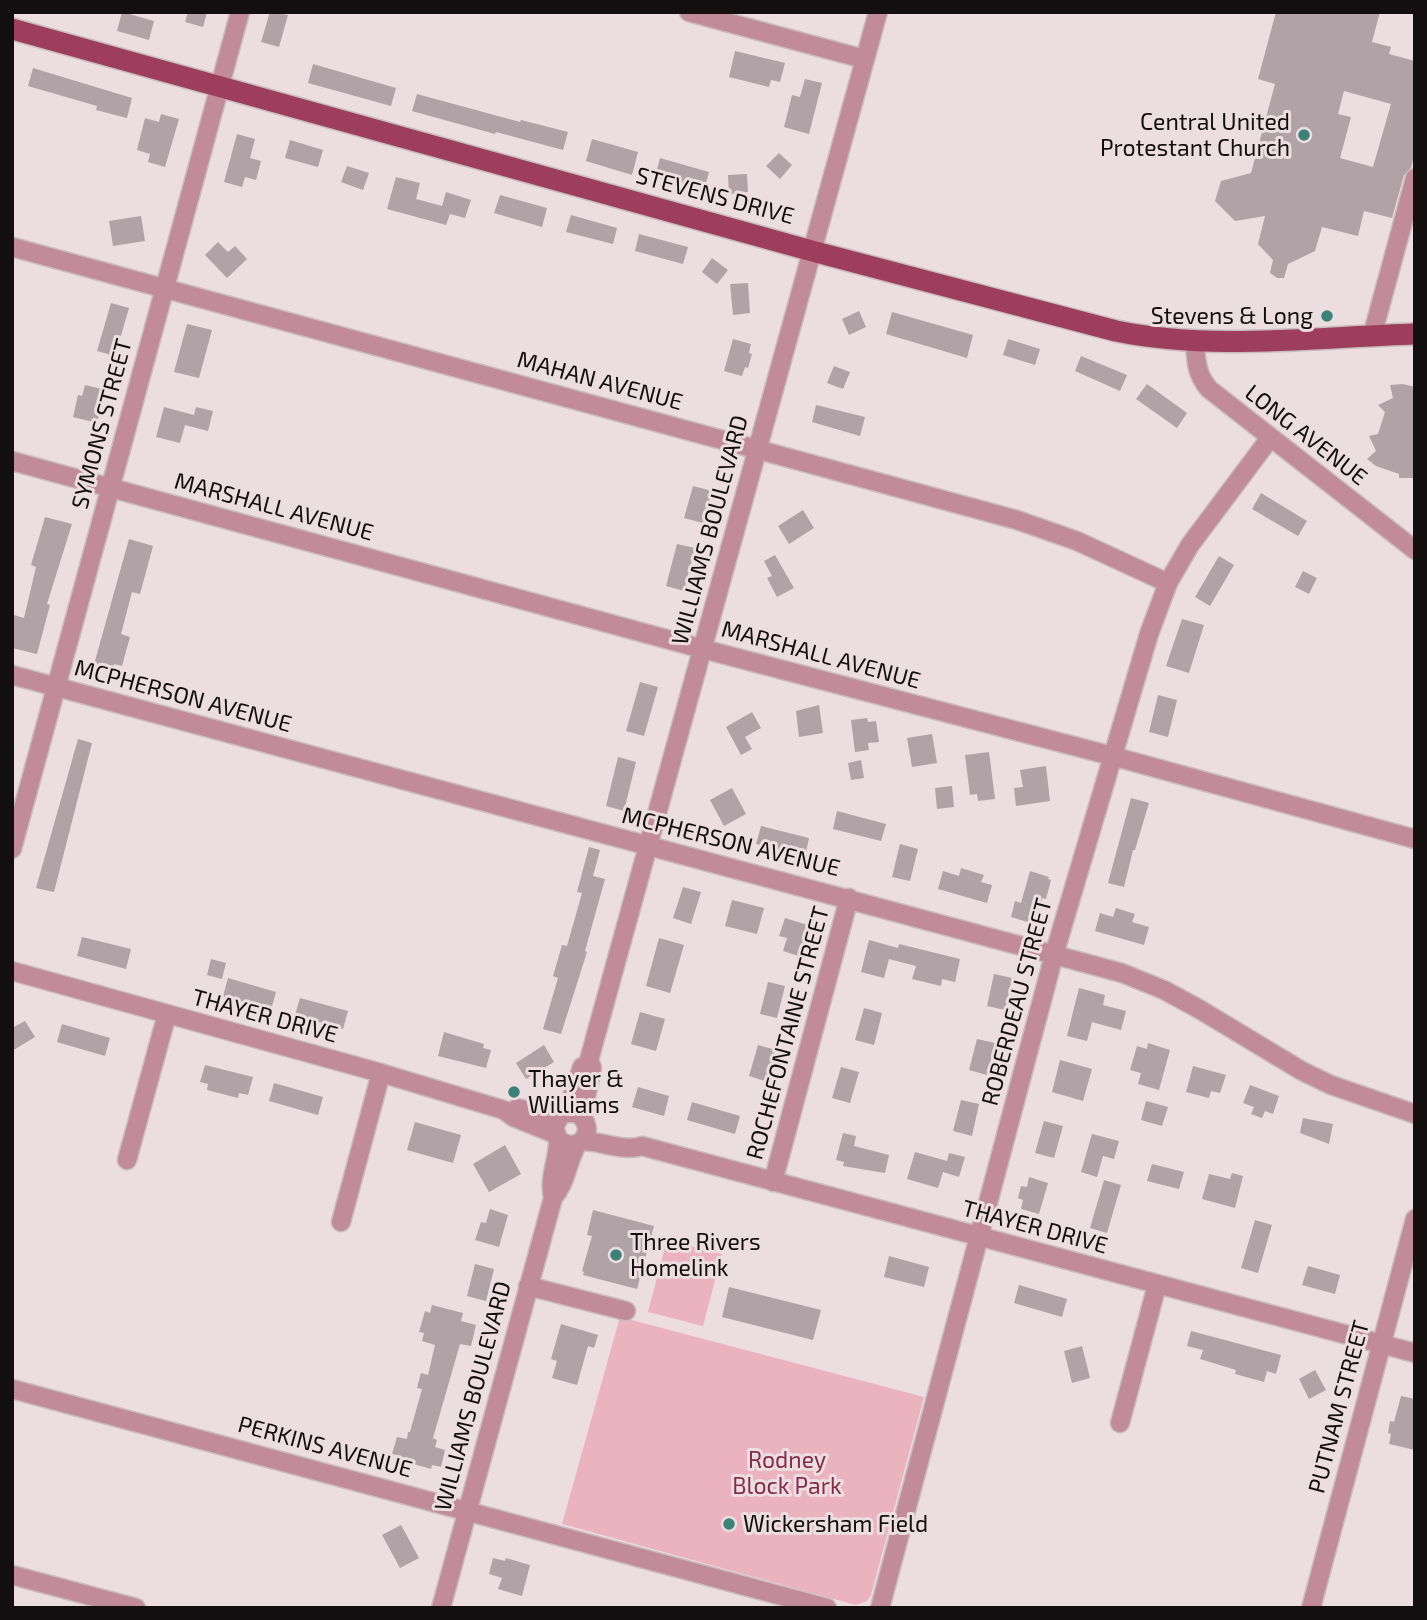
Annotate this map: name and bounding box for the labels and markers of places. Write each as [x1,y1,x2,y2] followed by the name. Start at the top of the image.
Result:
[1100,108,1290,162] place label: Central United Protestant Church
[1296,127,1312,143] marker: Central United Protestant Church
[1151,302,1313,330] place label: Stevens & Long
[1319,308,1335,324] marker: Stevens & Long
[528,1065,624,1119] place label: Thayer & Williams
[506,1084,522,1100] marker: Thayer & Williams
[630,1228,761,1282] place label: Three Rivers Homelink
[608,1247,624,1263] marker: Three Rivers Homelink
[743,1510,928,1538] place label: Wickersham Field
[721,1516,737,1532] marker: Wickersham Field

